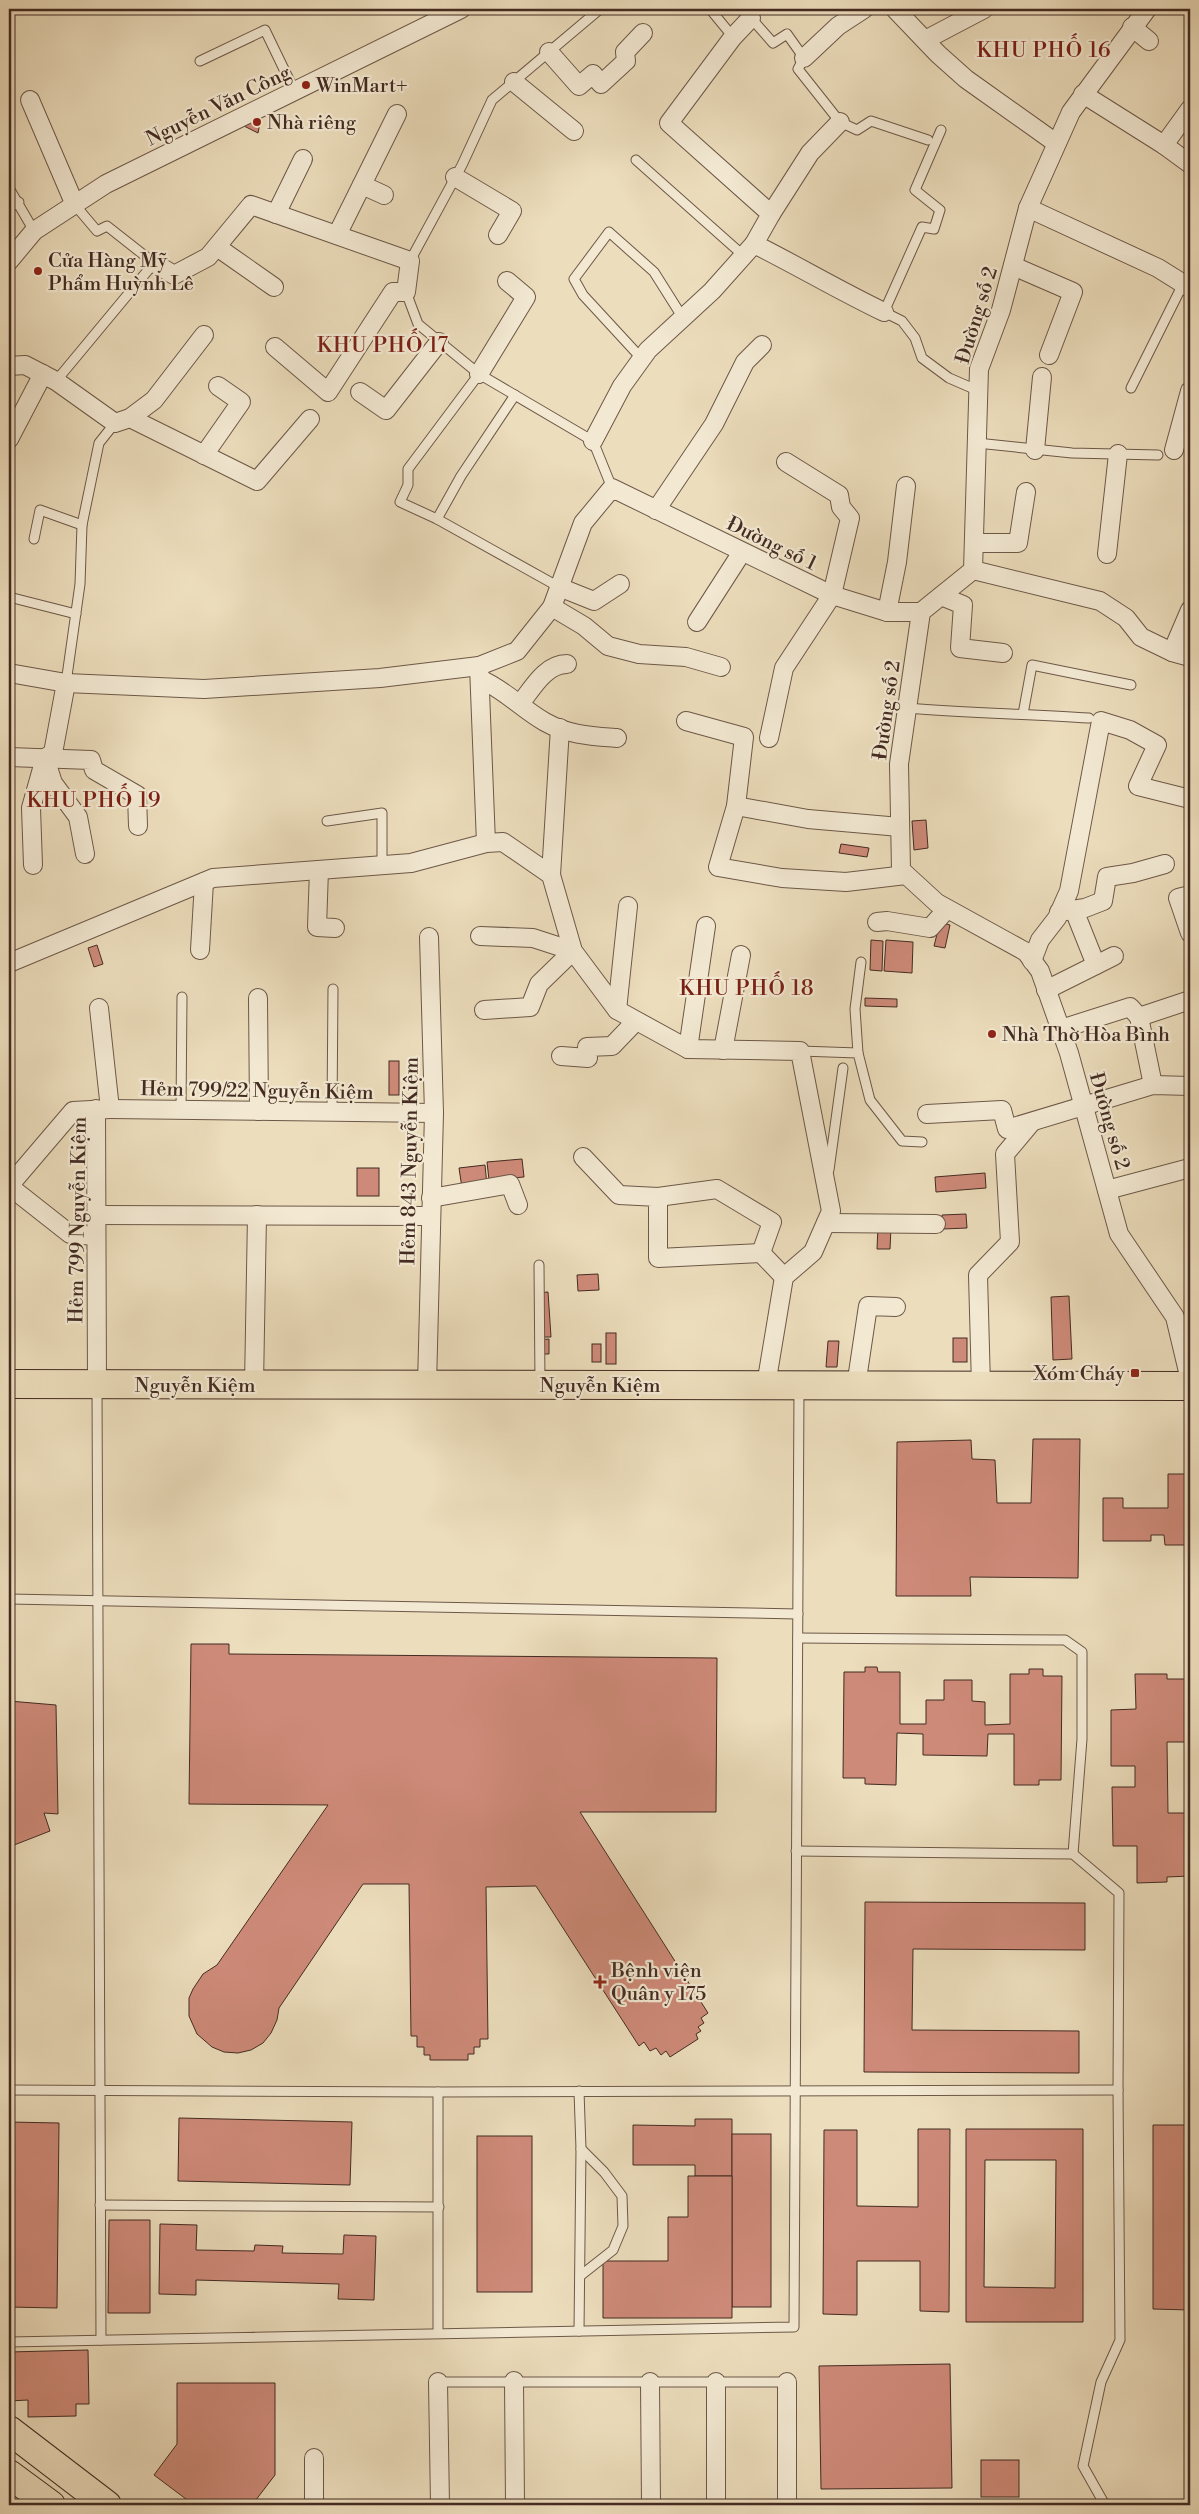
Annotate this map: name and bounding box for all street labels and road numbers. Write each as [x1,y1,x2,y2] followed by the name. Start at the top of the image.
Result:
[142,60,296,152] street label: Nguyễn Văn Công
[951,264,1004,367] street label: Đường số 2
[722,512,821,577] street label: Đường số 1
[868,659,907,762] street label: Đường số 2
[396,1056,425,1265] street label: Hẻm 843 Nguyễn Kiệm
[1083,1070,1134,1173] street label: Đường số 2
[140,1077,374,1106] street label: Hẻm 799/22 Nguyễn Kiệm
[64,1116,93,1324] street label: Hẻm 799 Nguyễn Kiệm
[135,1374,256,1399] street label: Nguyễn Kiệm
[540,1374,661,1399] street label: Nguyễn Kiệm

